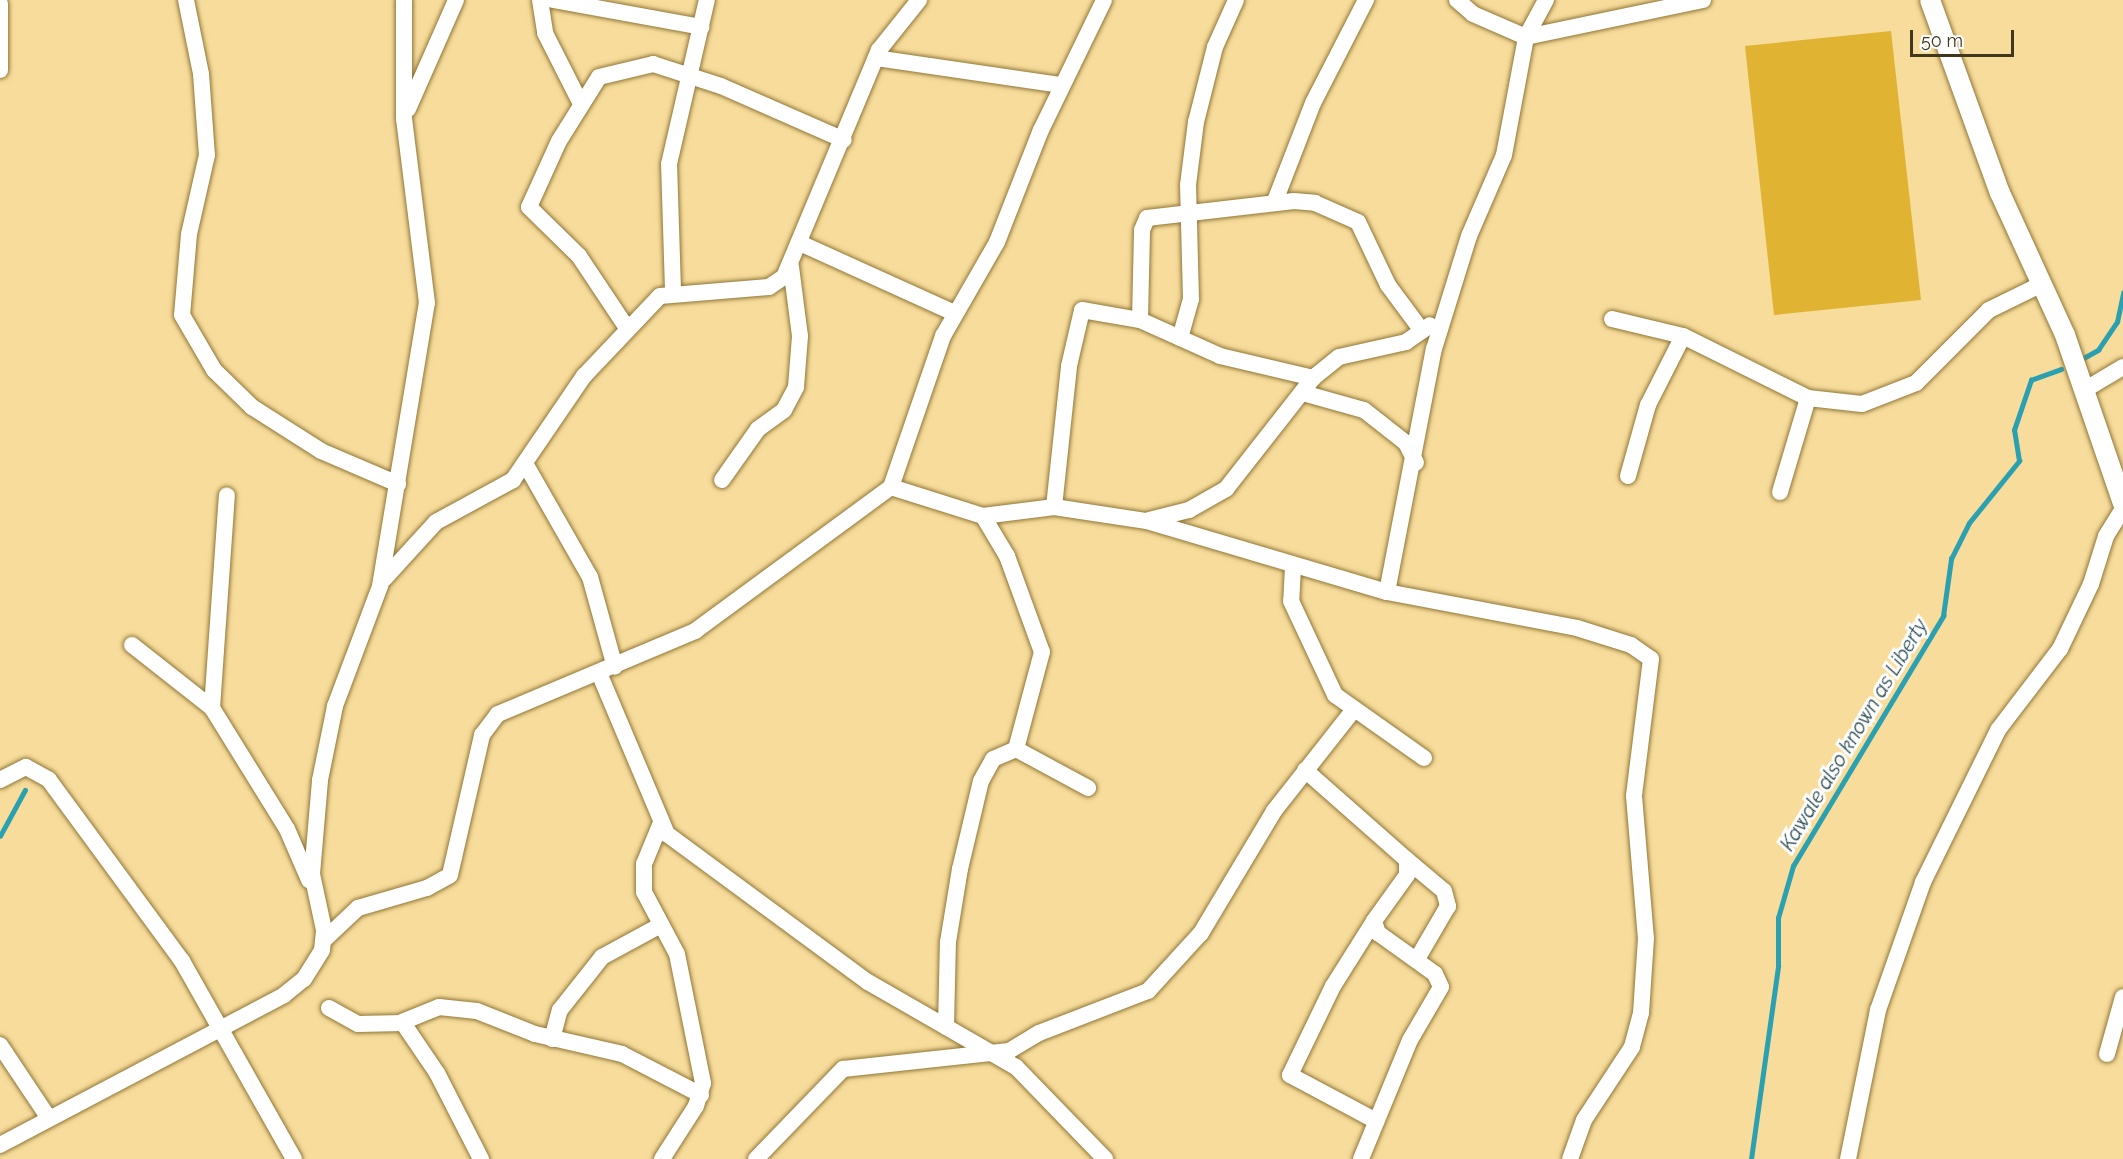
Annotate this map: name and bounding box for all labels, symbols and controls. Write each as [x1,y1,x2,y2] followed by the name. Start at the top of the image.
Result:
[1913,18,2016,56] scale bar
[1921,30,1963,51] text: 50 m
[1775,615,1933,855] water label: Kawale also known as Liberty

